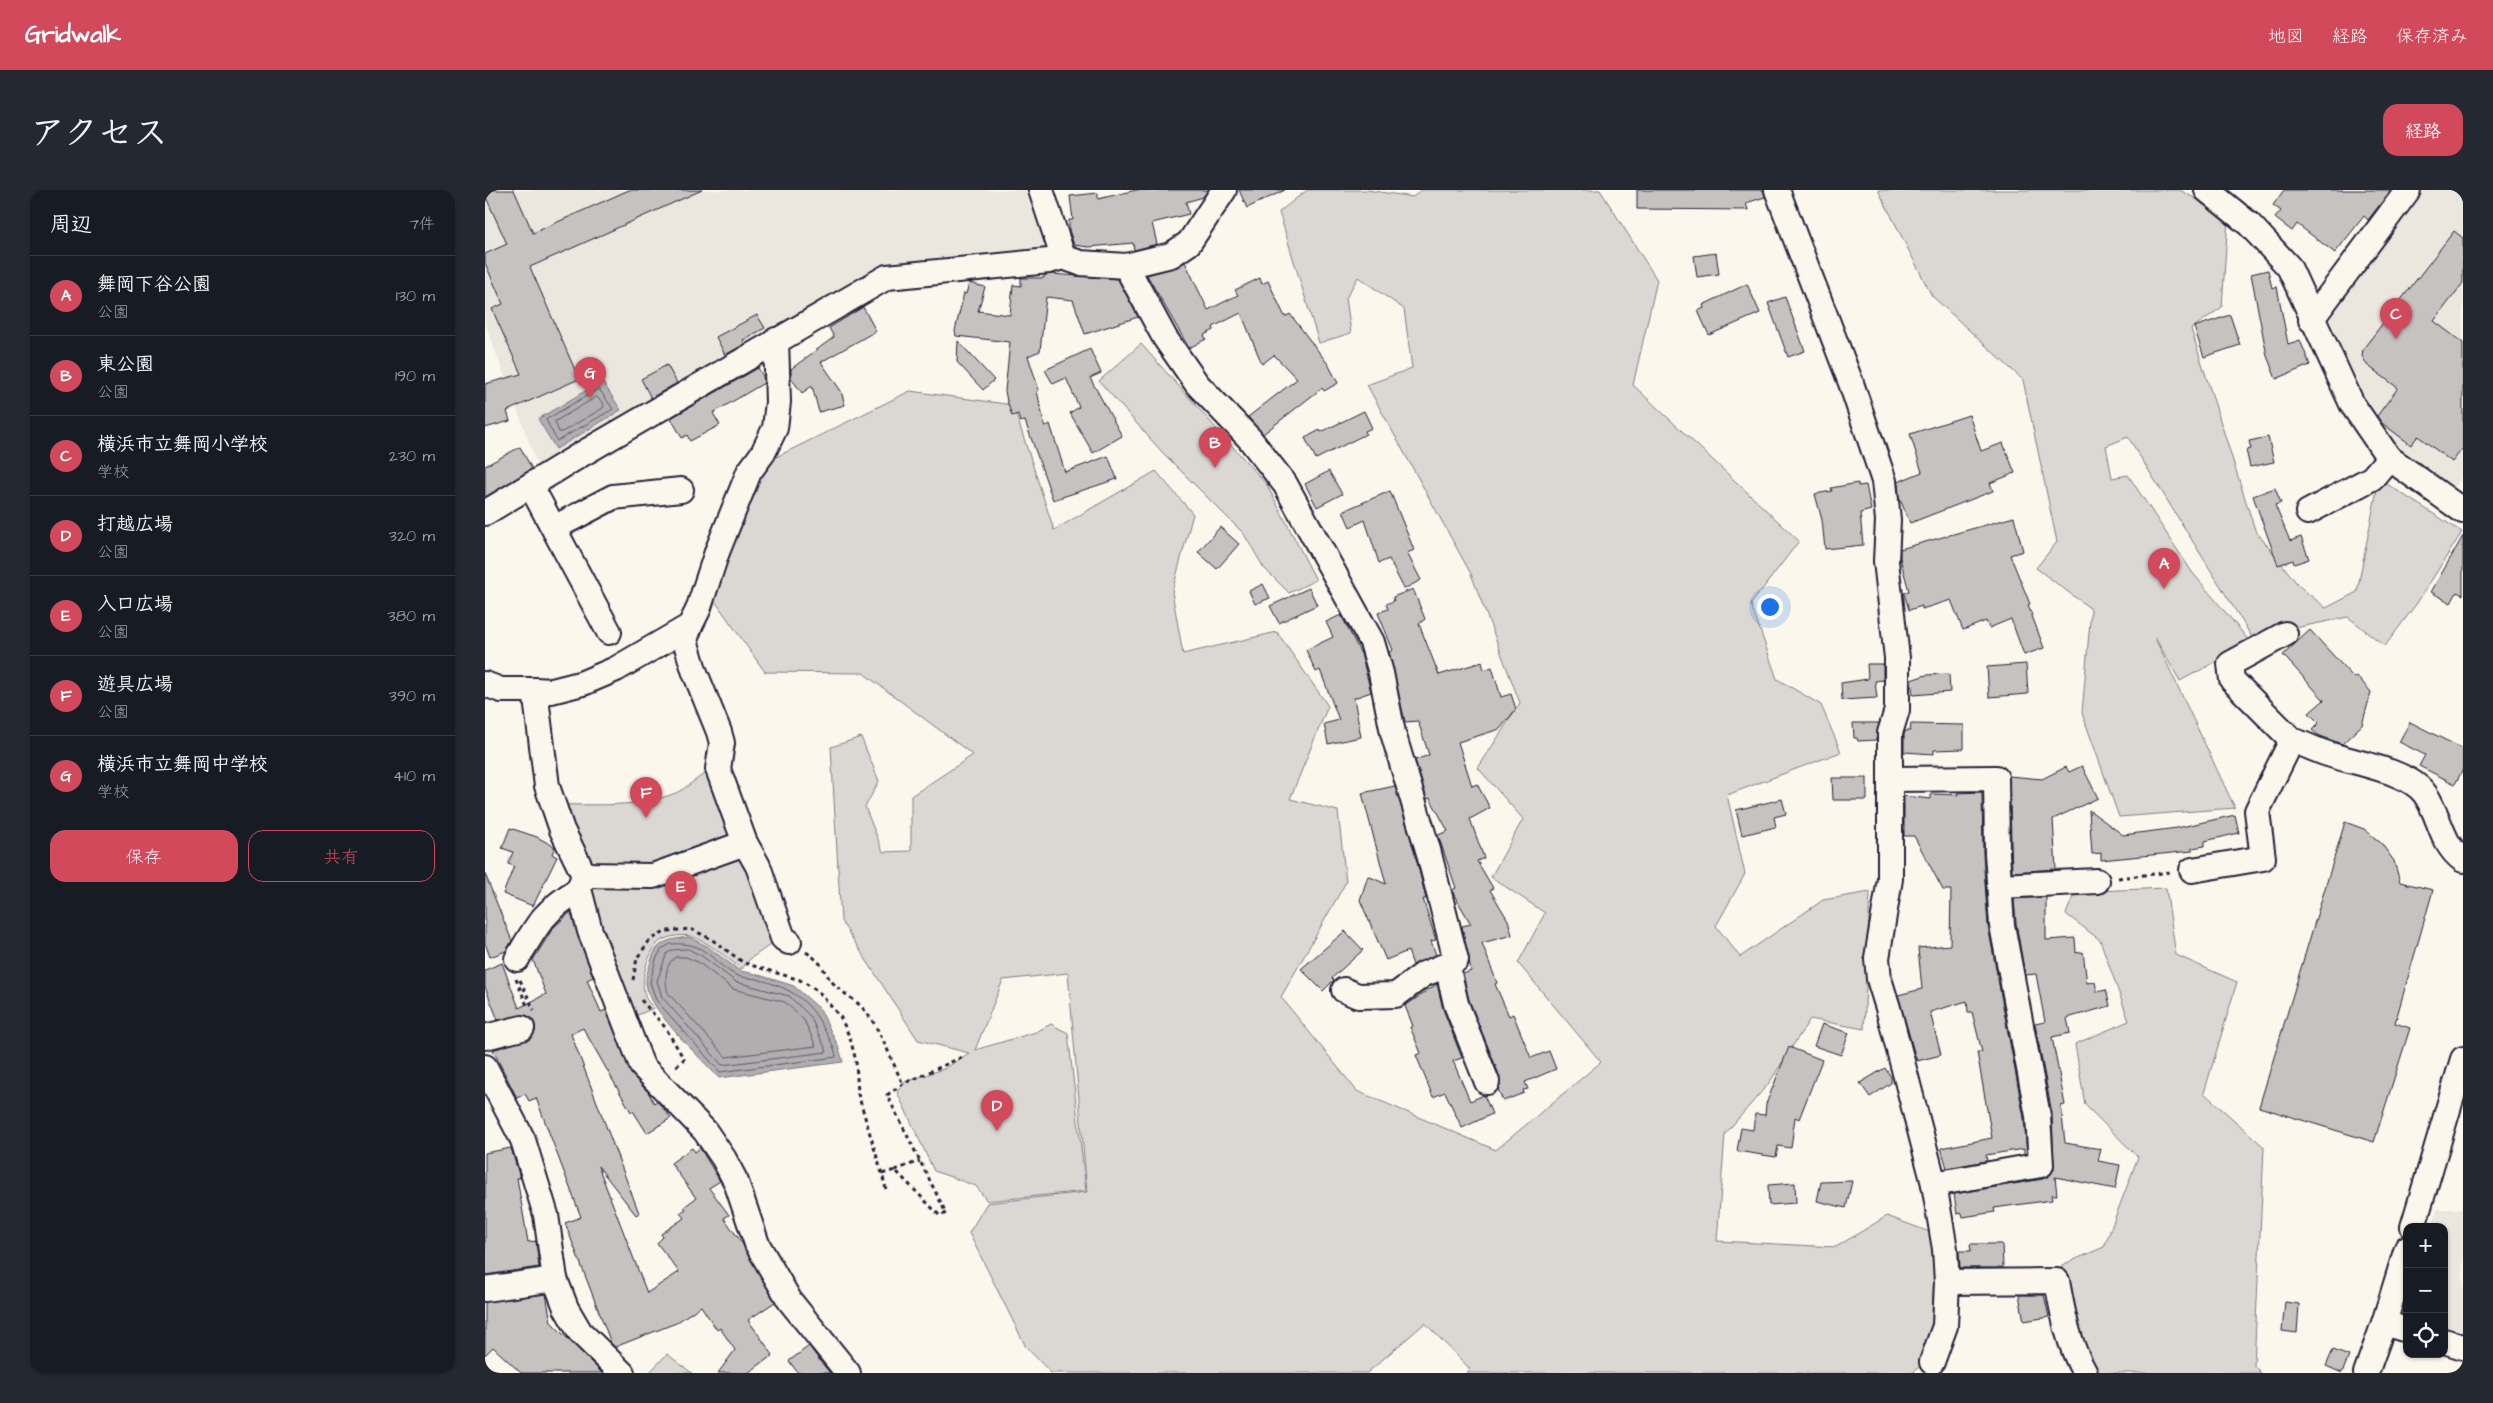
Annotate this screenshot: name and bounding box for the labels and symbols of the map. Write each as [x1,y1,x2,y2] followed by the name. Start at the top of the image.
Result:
[2380,298,2412,339] pin: C
[574,357,606,398] pin: G
[1199,427,1231,468] pin: B
[2148,548,2180,589] pin: A
[1757,594,1783,620] your location
[630,777,662,818] pin: F
[665,871,697,912] pin: E
[981,1090,1013,1131] pin: D

